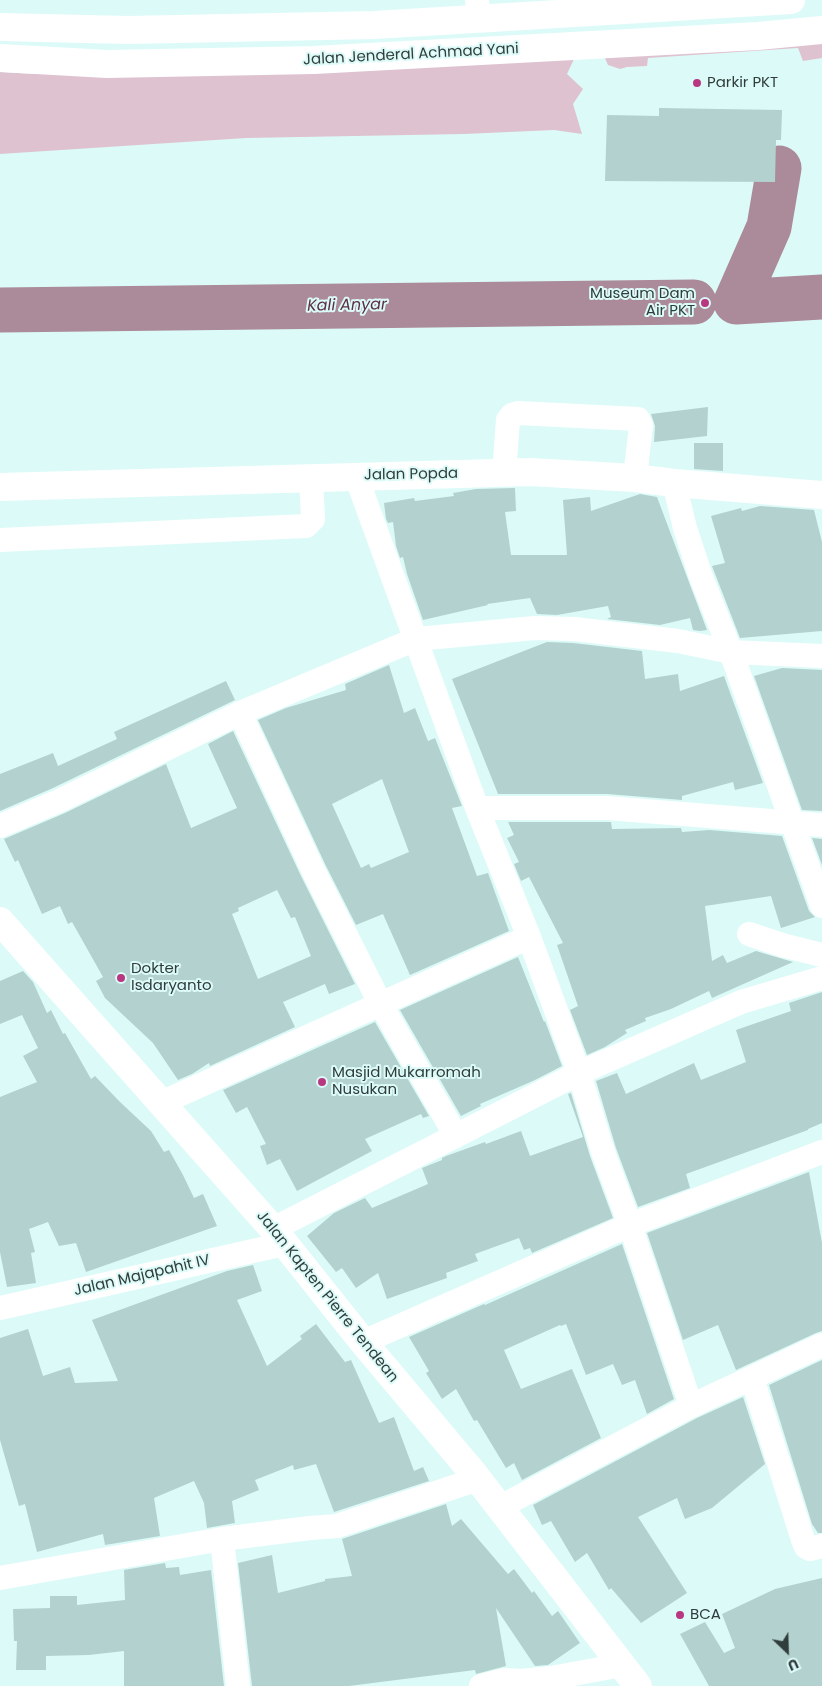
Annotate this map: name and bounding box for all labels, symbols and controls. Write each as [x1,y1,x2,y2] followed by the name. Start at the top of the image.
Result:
[303,40,519,70] street label: Jalan Jenderal Achmad Yani
[707,74,778,92] place label: Parkir PKT
[691,77,703,89] marker: Parkir PKT
[590,285,695,320] place label: Museum Dam Air PKT
[307,296,387,316] water label: Kali Anyar
[699,297,711,309] marker: Museum Dam Air PKT
[364,465,458,485] street label: Jalan Popda
[131,960,212,995] place label: Dokter Isdaryanto
[115,972,127,984] marker: Dokter Isdaryanto
[332,1064,481,1099] place label: Masjid Mukarromah Nusukan
[316,1076,328,1088] marker: Masjid Mukarromah Nusukan
[252,1208,402,1386] street label: Jalan Kapten Pierre Tendean
[72,1252,212,1300] street label: Jalan Majapahit IV
[690,1606,721,1624] place label: BCA
[674,1609,686,1621] marker: BCA
[762,1626,812,1676] north arrow
[785,1654,802,1676] text: U

